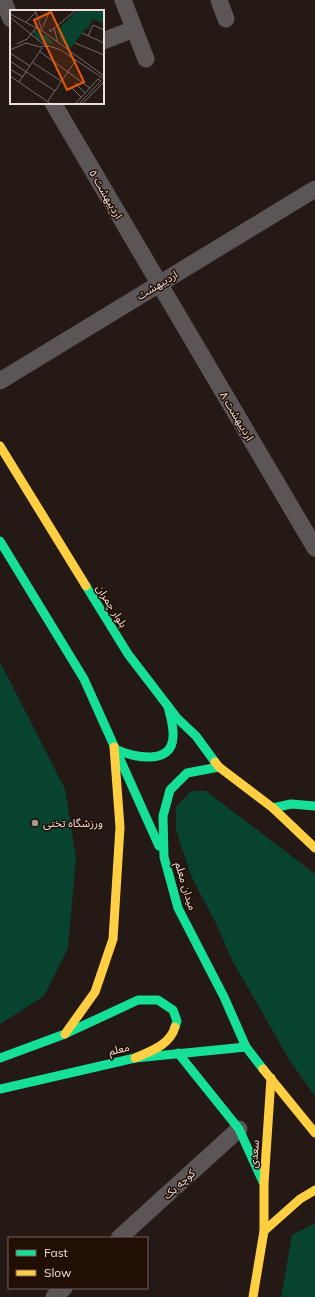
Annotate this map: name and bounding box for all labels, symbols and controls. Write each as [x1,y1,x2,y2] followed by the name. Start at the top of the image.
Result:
[10,10,104,104] inset map
[86,167,126,221] street label: اردیبهشت ۵
[134,267,180,303] street label: اردیبهشت
[217,389,257,443] street label: اردیبهشت ۸
[92,582,131,631] street label: بلوار چمران
[43,816,103,830] place label: ورزشگاه تختی
[30,818,40,828] marker: ورزشگاه تختی
[170,860,200,913] street label: میدان معلم
[107,1040,131,1060] street label: معلم
[246,1139,262,1169] street label: سعدی
[160,1166,199,1203] street label: کوچه یک
[8,1237,148,1289] legend
[44,1245,68,1260] text: Fast
[44,1265,72,1280] text: Slow

